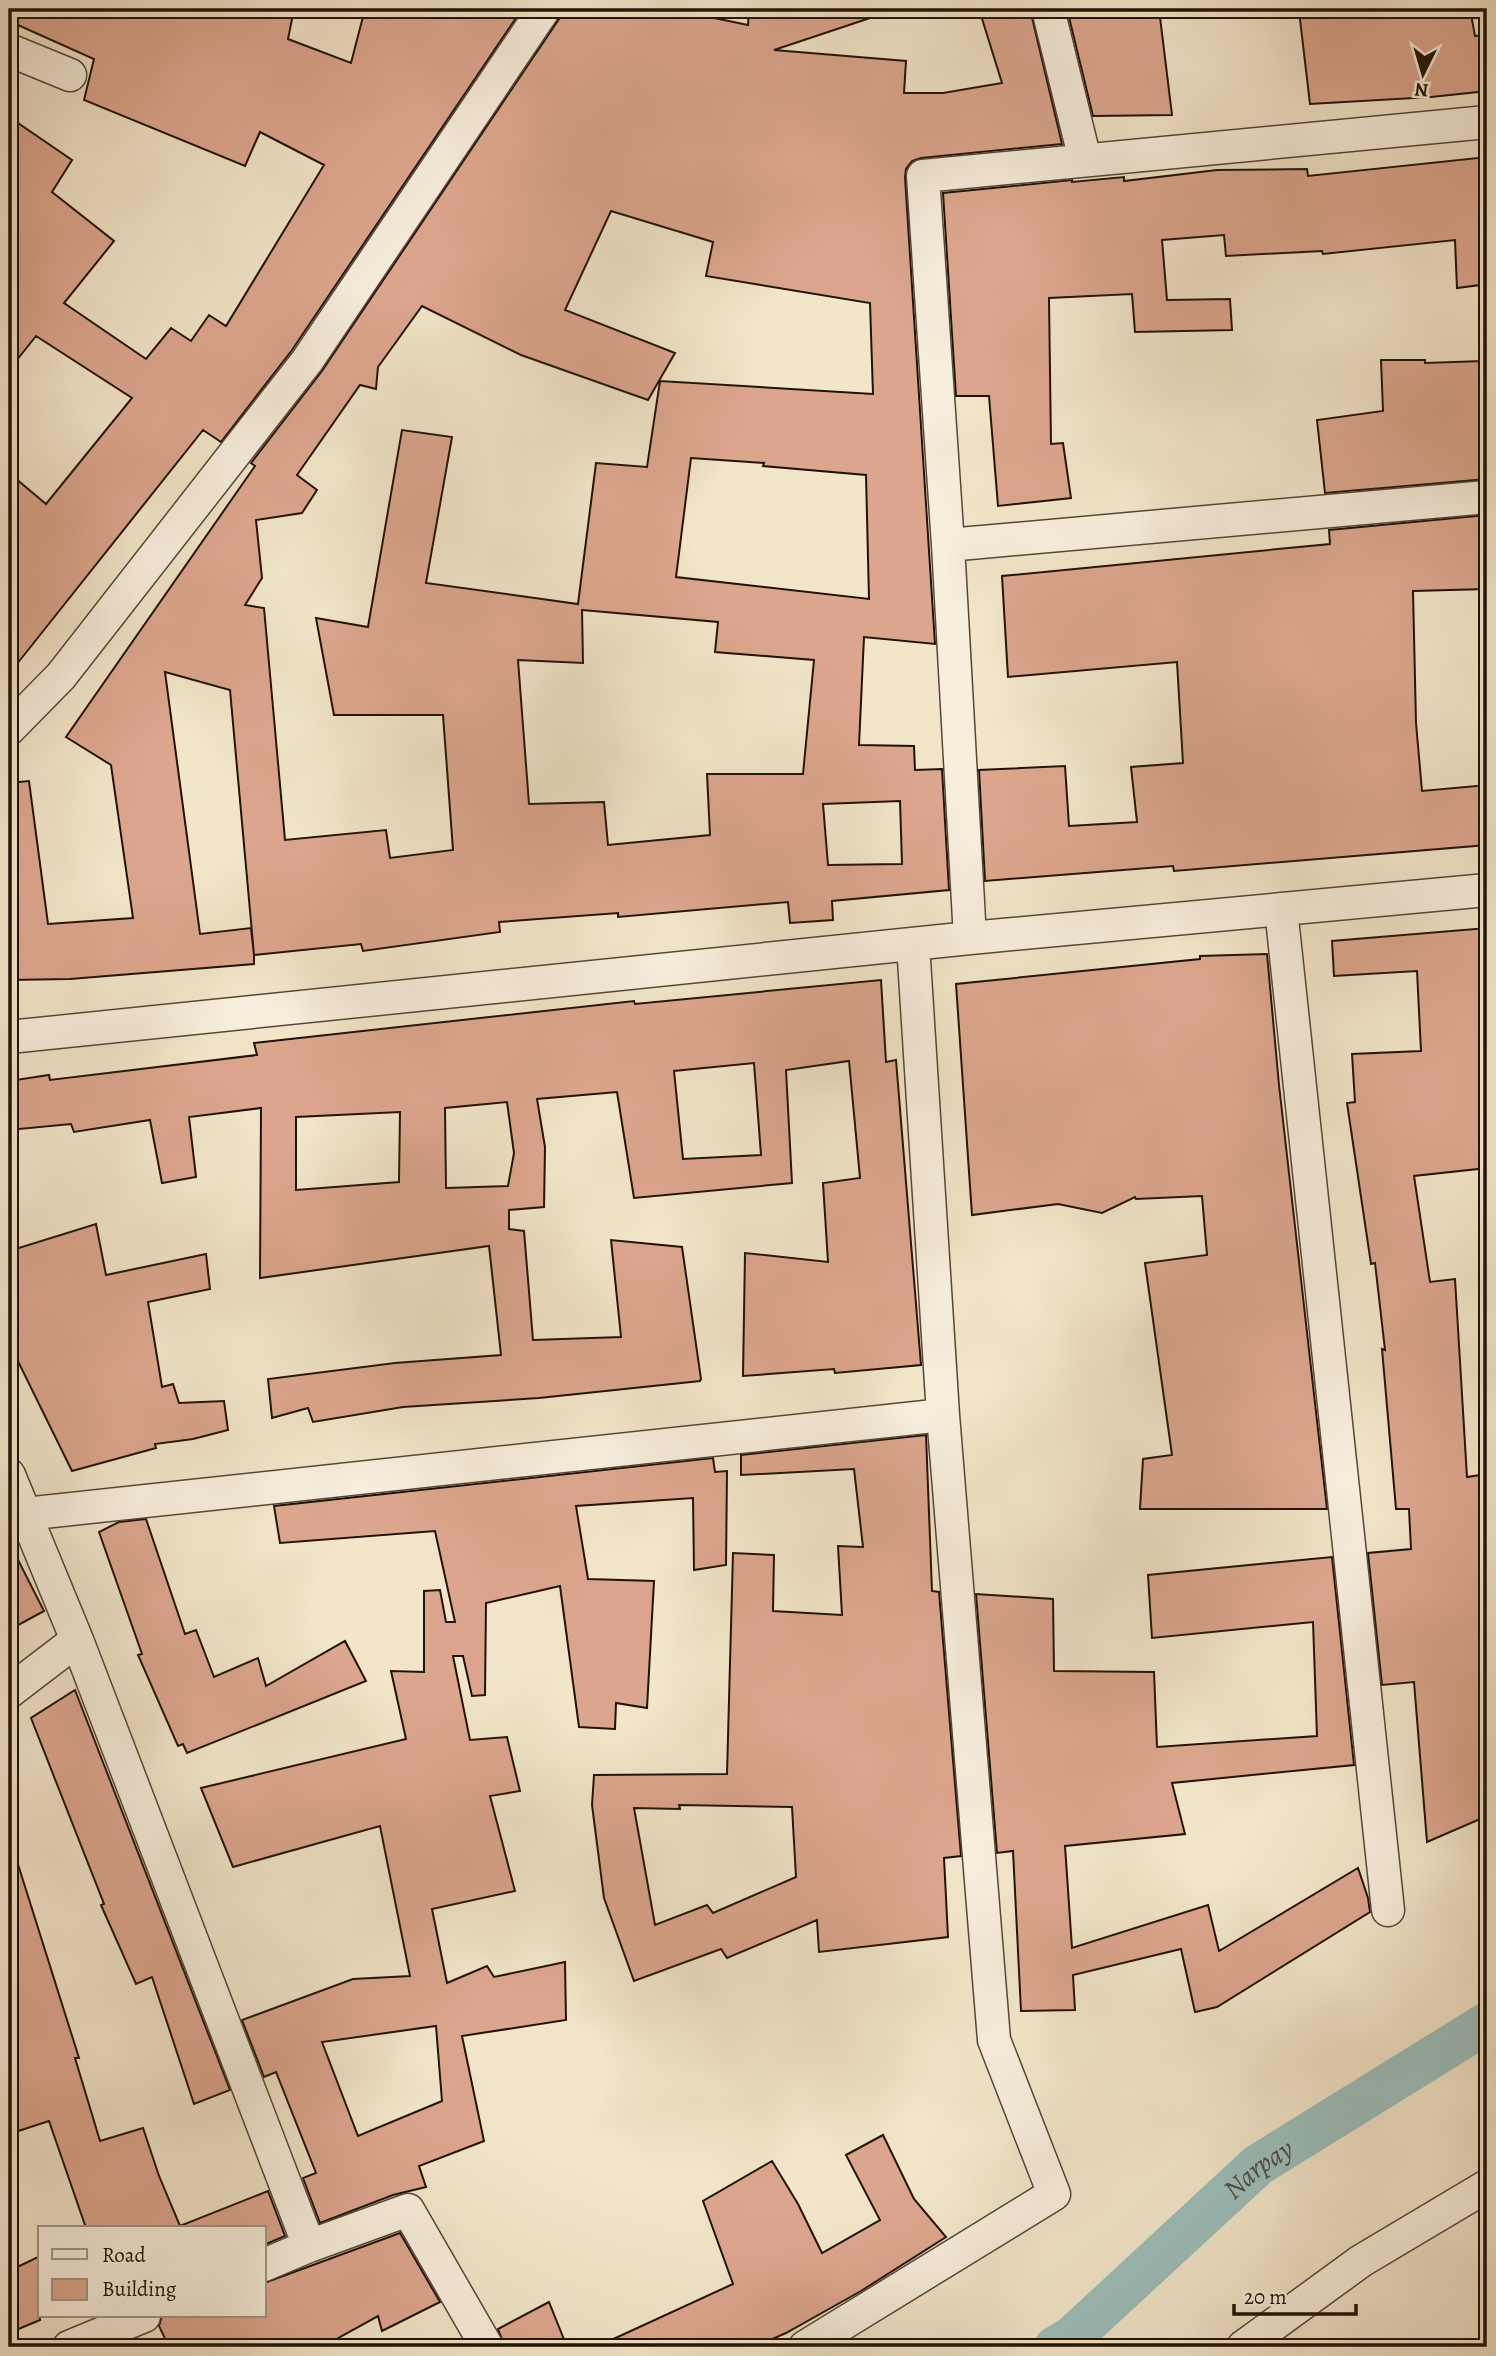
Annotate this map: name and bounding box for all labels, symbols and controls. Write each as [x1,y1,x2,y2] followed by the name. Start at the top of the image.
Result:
[1388,38,1458,108] north arrow
[1413,76,1430,103] text: N
[1215,2130,1301,2208] water label: Narpay
[38,2226,266,2318] legend
[102,2241,146,2269] text: Road
[1234,2272,1356,2316] scale bar
[102,2275,177,2303] text: Building
[1244,2283,1287,2311] text: 20 m

